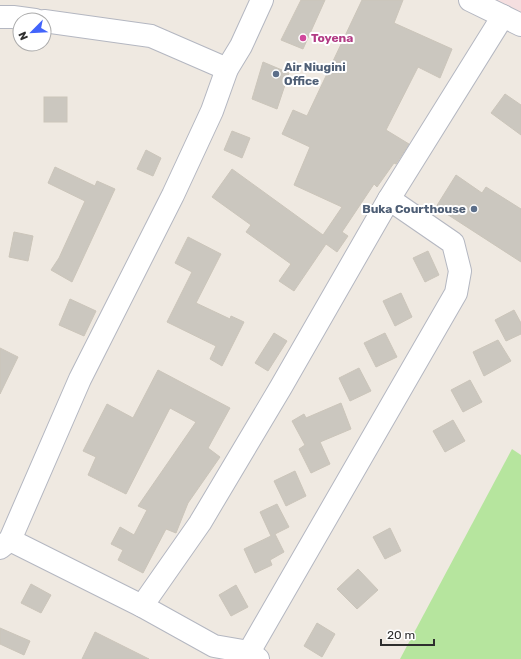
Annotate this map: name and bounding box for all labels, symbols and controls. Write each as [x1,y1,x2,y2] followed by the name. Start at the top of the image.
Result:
[12,12,52,52] north arrow
[16,30,31,42] text: N
[311,31,353,45] place label: Toyena
[298,33,308,43] marker: Toyena
[284,60,346,88] place label: Air Niugini Office
[271,69,281,79] marker: Air Niugini Office
[362,202,466,216] place label: Buka Courthouse
[469,204,479,214] marker: Buka Courthouse
[381,621,434,647] scale bar
[387,628,415,642] text: 20 m

